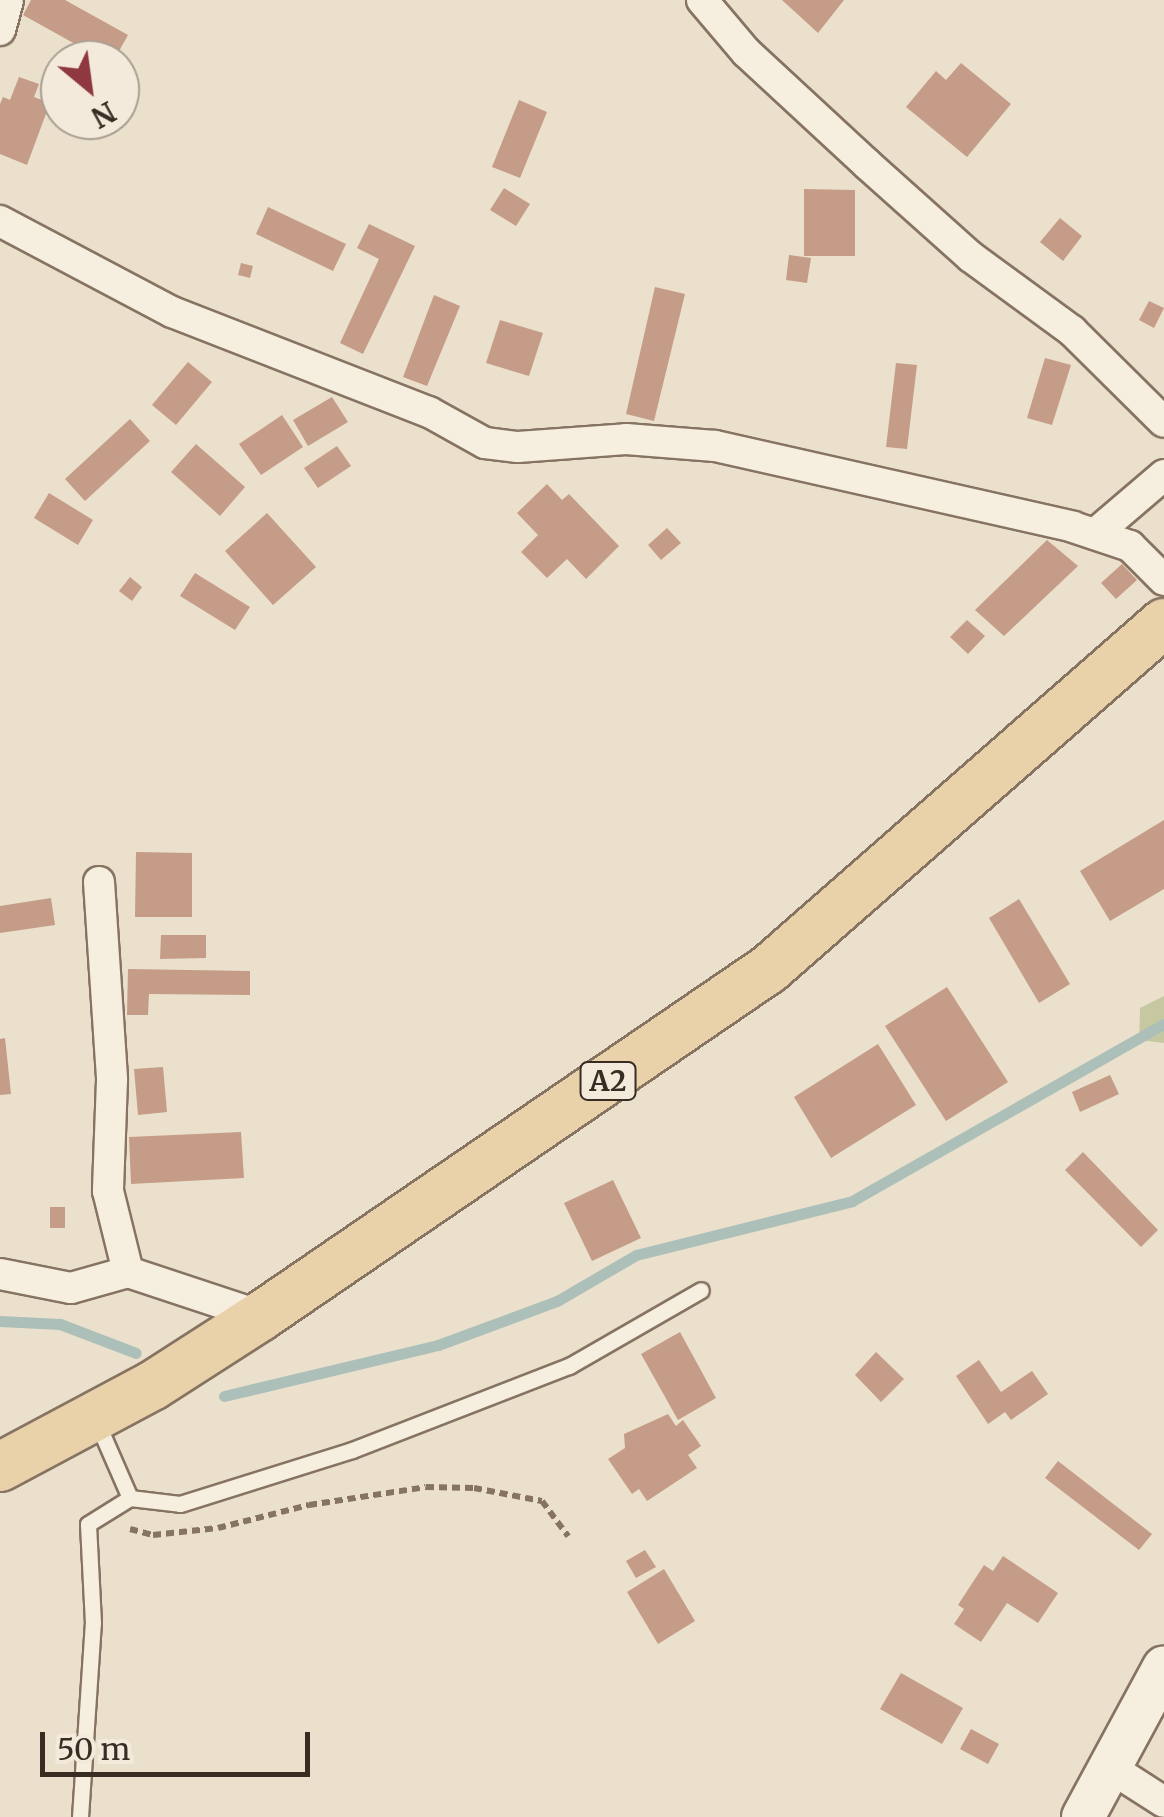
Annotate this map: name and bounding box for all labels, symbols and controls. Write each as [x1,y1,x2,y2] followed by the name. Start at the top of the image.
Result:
[40,40,140,140] north arrow
[85,93,122,136] text: N
[578,1058,638,1104] road number: A2
[45,1712,315,1774] scale bar
[57,1730,130,1768] text: 50 m

